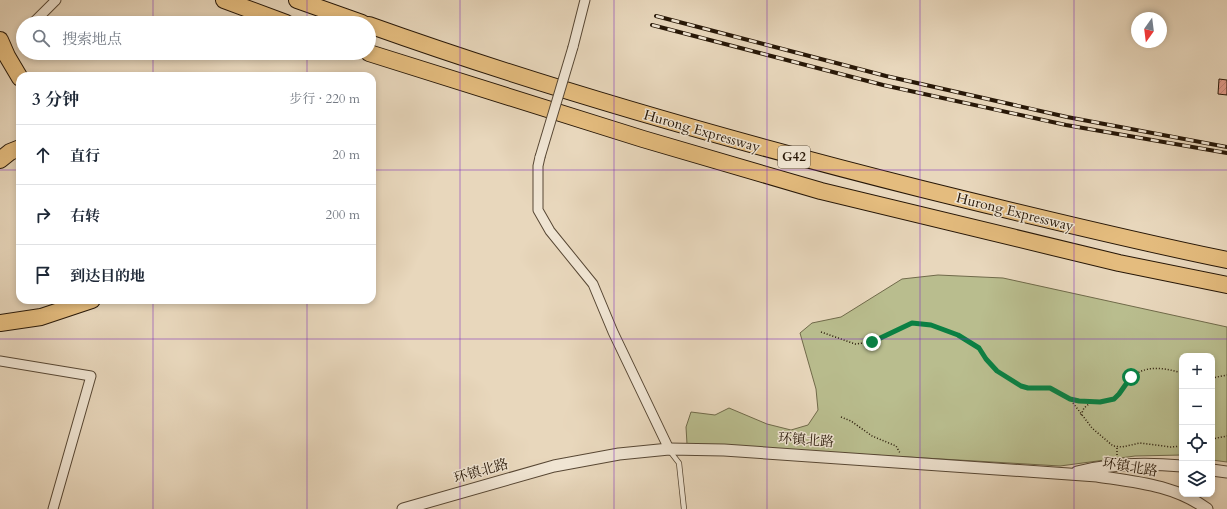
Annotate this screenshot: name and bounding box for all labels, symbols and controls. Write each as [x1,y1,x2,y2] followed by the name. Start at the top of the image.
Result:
[1131,12,1167,48] north arrow
[16,16,376,60] search box
[30,27,52,49] icon: search
[62,29,122,49] text: 搜索地点
[32,88,79,111] text: 3 分钟
[289,90,360,108] text: 步行 · 220 m
[642,105,763,157] street label: Hurong Expressway
[32,144,54,166] icon: ahead
[70,146,100,166] text: 直行
[332,146,360,164] text: 20 m
[778,146,810,168] road number: G42
[954,188,1076,236] street label: Hurong Expressway
[32,204,54,226] icon: right
[70,206,100,226] text: 右转
[326,206,360,224] text: 200 m
[32,264,54,286] icon: arrive
[70,266,145,286] text: 到达目的地
[863,333,881,351] route end
[1179,353,1215,497] map controls
[1179,353,1215,389] button: +
[1122,368,1140,386] route start
[1179,389,1215,425] button: −
[1179,425,1215,461] button: locate
[777,429,835,451] street label: 环镇北路
[1101,453,1159,481] street label: 环镇北路
[451,454,511,488] street label: 环镇北路
[1179,461,1215,497] button: layers

